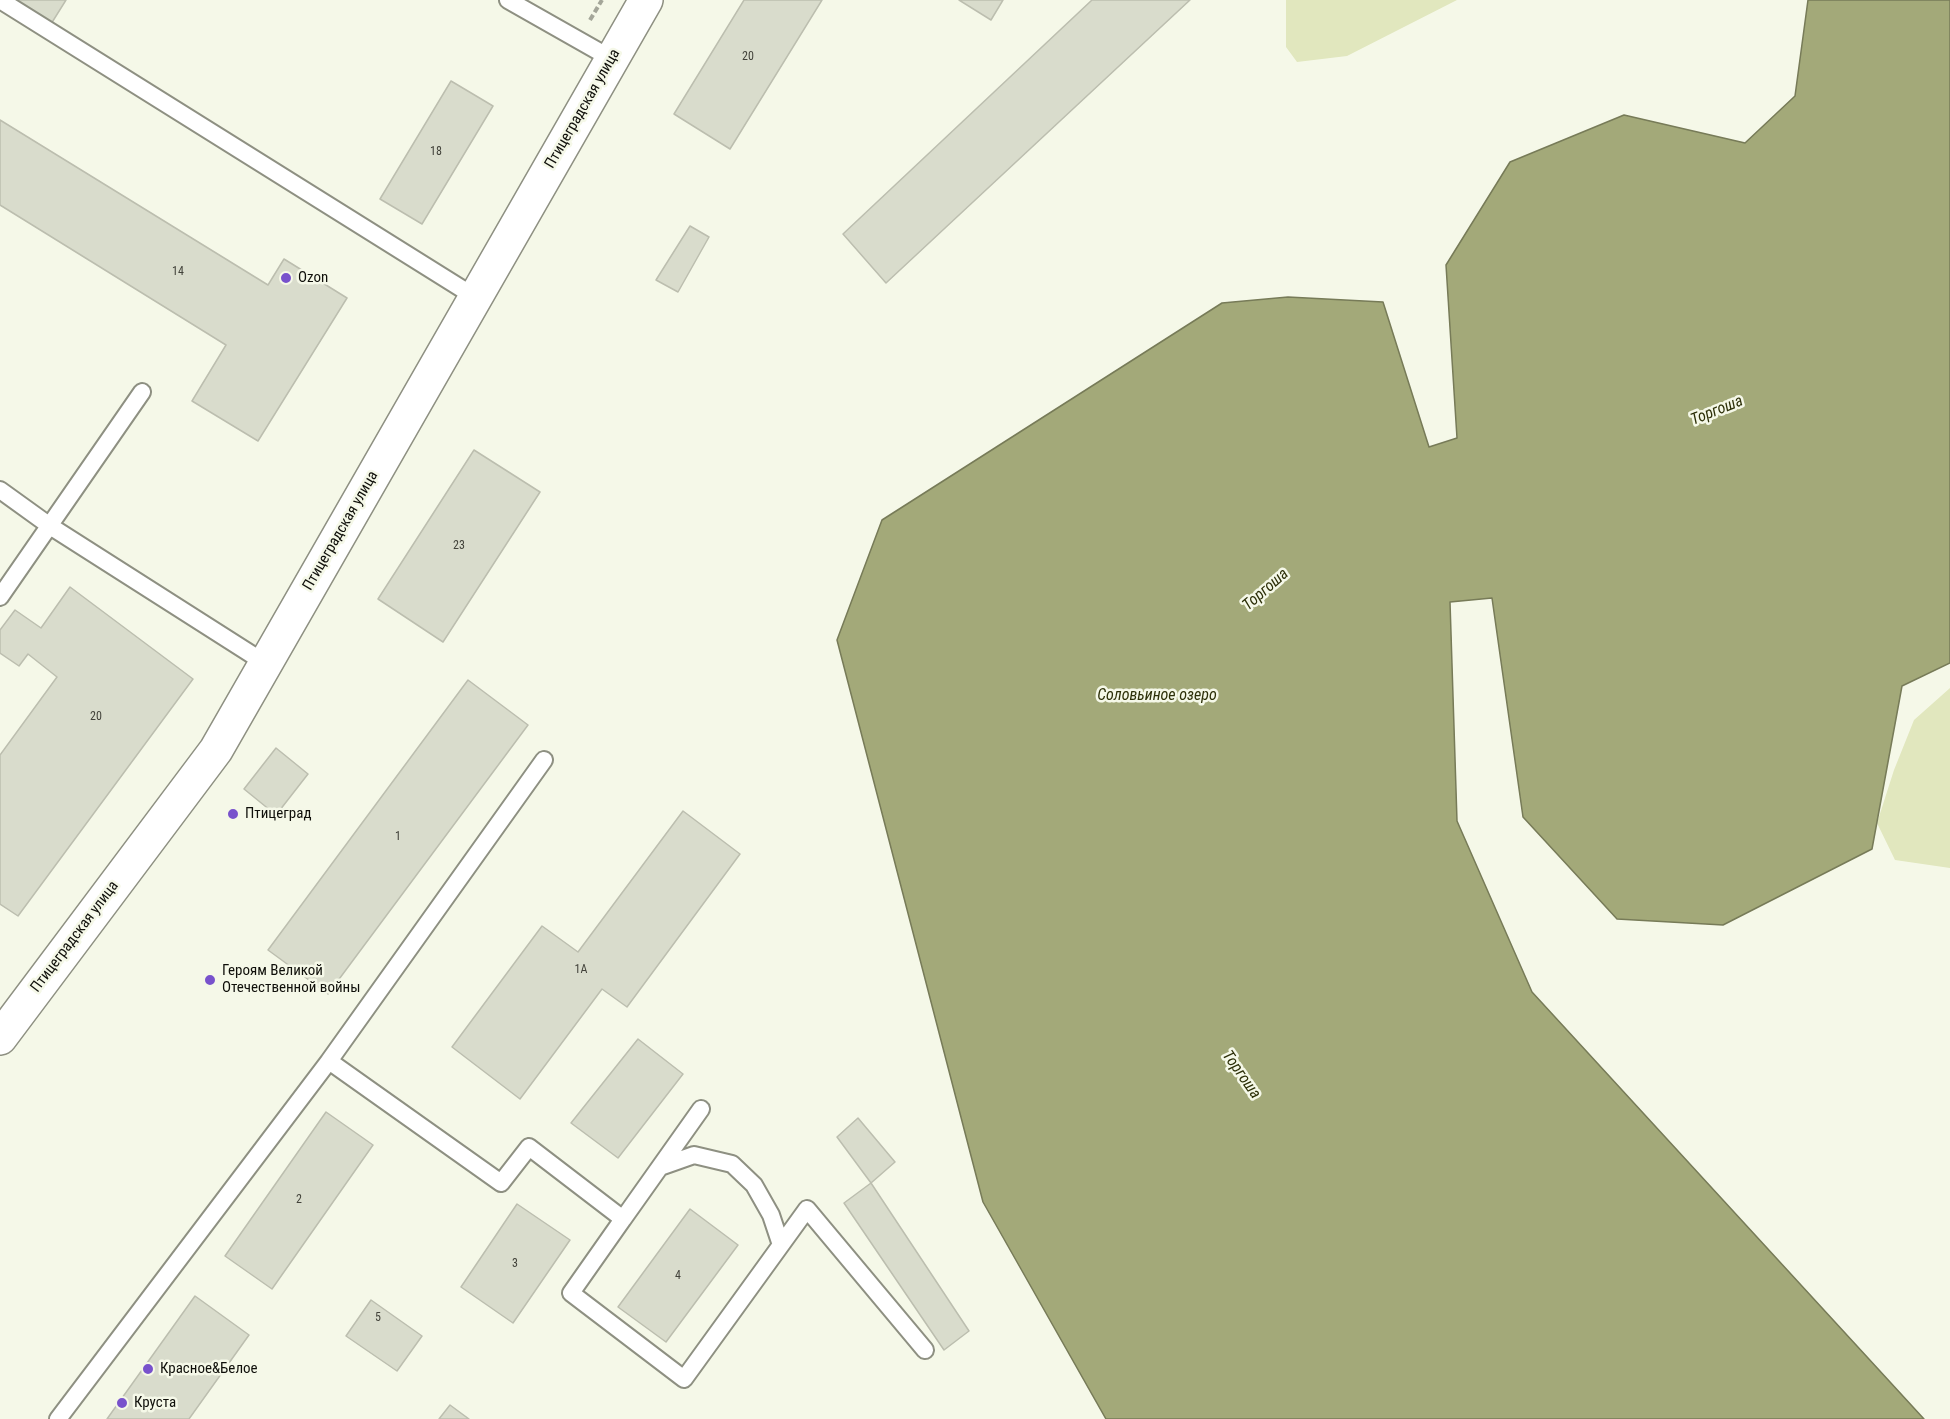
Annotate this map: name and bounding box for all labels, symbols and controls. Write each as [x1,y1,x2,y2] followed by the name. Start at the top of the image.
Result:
[542,46,624,172] street label: Птицеградская улица
[742,50,754,64] house number: 20
[430,145,442,159] house number: 18
[172,265,184,279] house number: 14
[298,269,328,287] place label: Ozon
[279,271,293,285] marker: Ozon
[1688,392,1746,430] water label: Торгоша
[300,468,382,594] street label: Птицеградская улица
[453,539,465,553] house number: 23
[1239,565,1293,615] water label: Торгоша
[1097,686,1217,706] water label: Соловьиное озеро
[90,710,102,724] house number: 20
[245,805,311,823] place label: Птицеград
[226,807,240,821] marker: Птицеград
[395,830,401,844] house number: 1
[27,878,123,996] street label: Птицеградская улица
[222,962,360,997] place label: Героям Великой Отечественной войны
[575,963,587,977] house number: 1А
[203,973,217,987] marker: Героям Великой Отечественной войны
[1218,1047,1264,1103] water label: Торгоша
[296,1193,302,1207] house number: 2
[512,1257,518,1271] house number: 3
[675,1269,681,1283] house number: 4
[375,1311,381,1325] house number: 5
[160,1360,258,1378] place label: Красное&Белое
[141,1362,155,1376] marker: Красное&Белое
[134,1394,176,1412] place label: Круста
[115,1396,129,1410] marker: Круста

